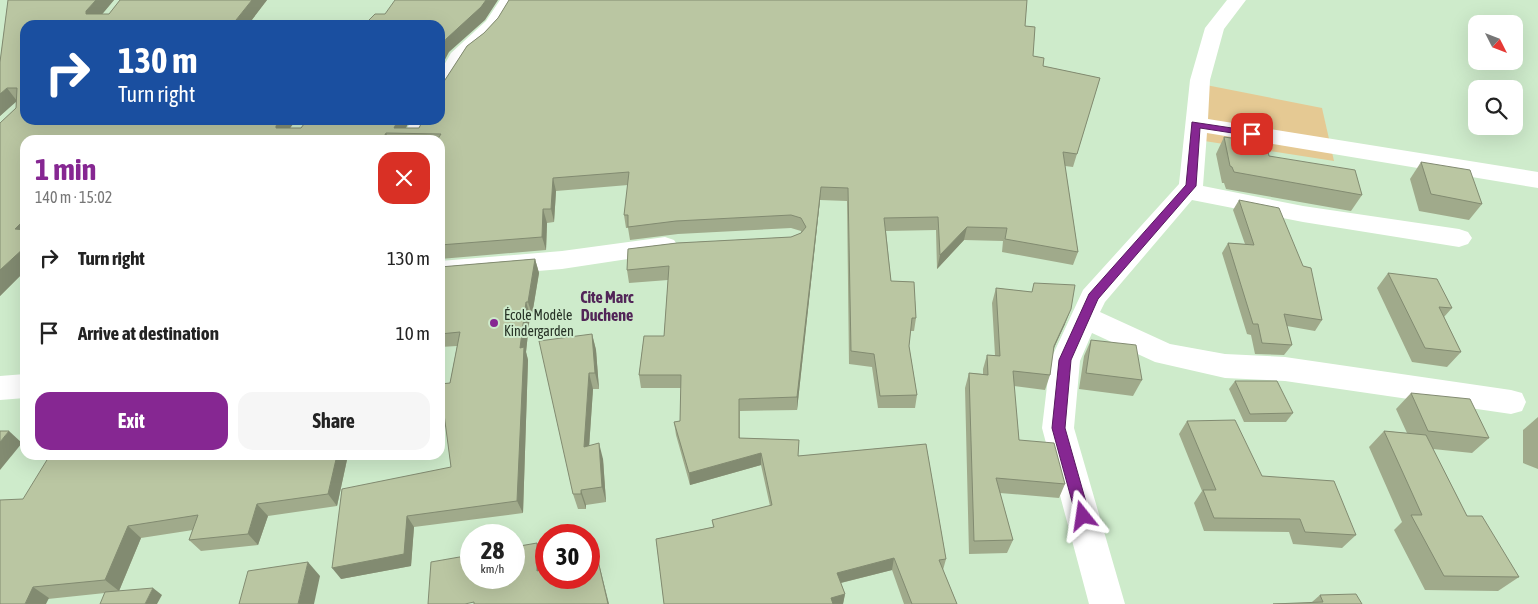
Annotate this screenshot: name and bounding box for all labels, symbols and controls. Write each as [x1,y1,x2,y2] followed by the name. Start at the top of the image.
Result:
[1468,15,1522,70] north arrow
[1468,15,1523,135] map controls
[35,40,100,105] icon: right
[118,40,197,80] text: 130 m
[1468,80,1523,135] button: search
[118,81,195,107] text: Turn right
[1231,113,1273,155] pin
[1238,120,1266,148] icon: arrive
[35,152,96,186] text: 1 min
[378,152,430,204] button: close
[35,188,112,206] text: 140 m · 15:02
[35,244,63,272] icon: right
[78,247,145,269] text: Turn right
[387,247,430,269] text: 130 m
[580,288,634,324] district label: Cite Marc Duchene
[504,307,574,339] place label: École Modèle Kindergarden
[488,317,500,329] marker: École Modèle Kindergarden
[35,319,63,347] icon: arrive
[78,322,219,344] text: Arrive at destination
[396,322,430,344] text: 10 m
[35,392,228,450] button: Exit
[238,392,430,450] button: Share
[1056,489,1108,541] position arrow
[535,524,600,589] speed limit sign: 30
[481,536,504,564] text: 28
[481,562,504,576] text: km/h

